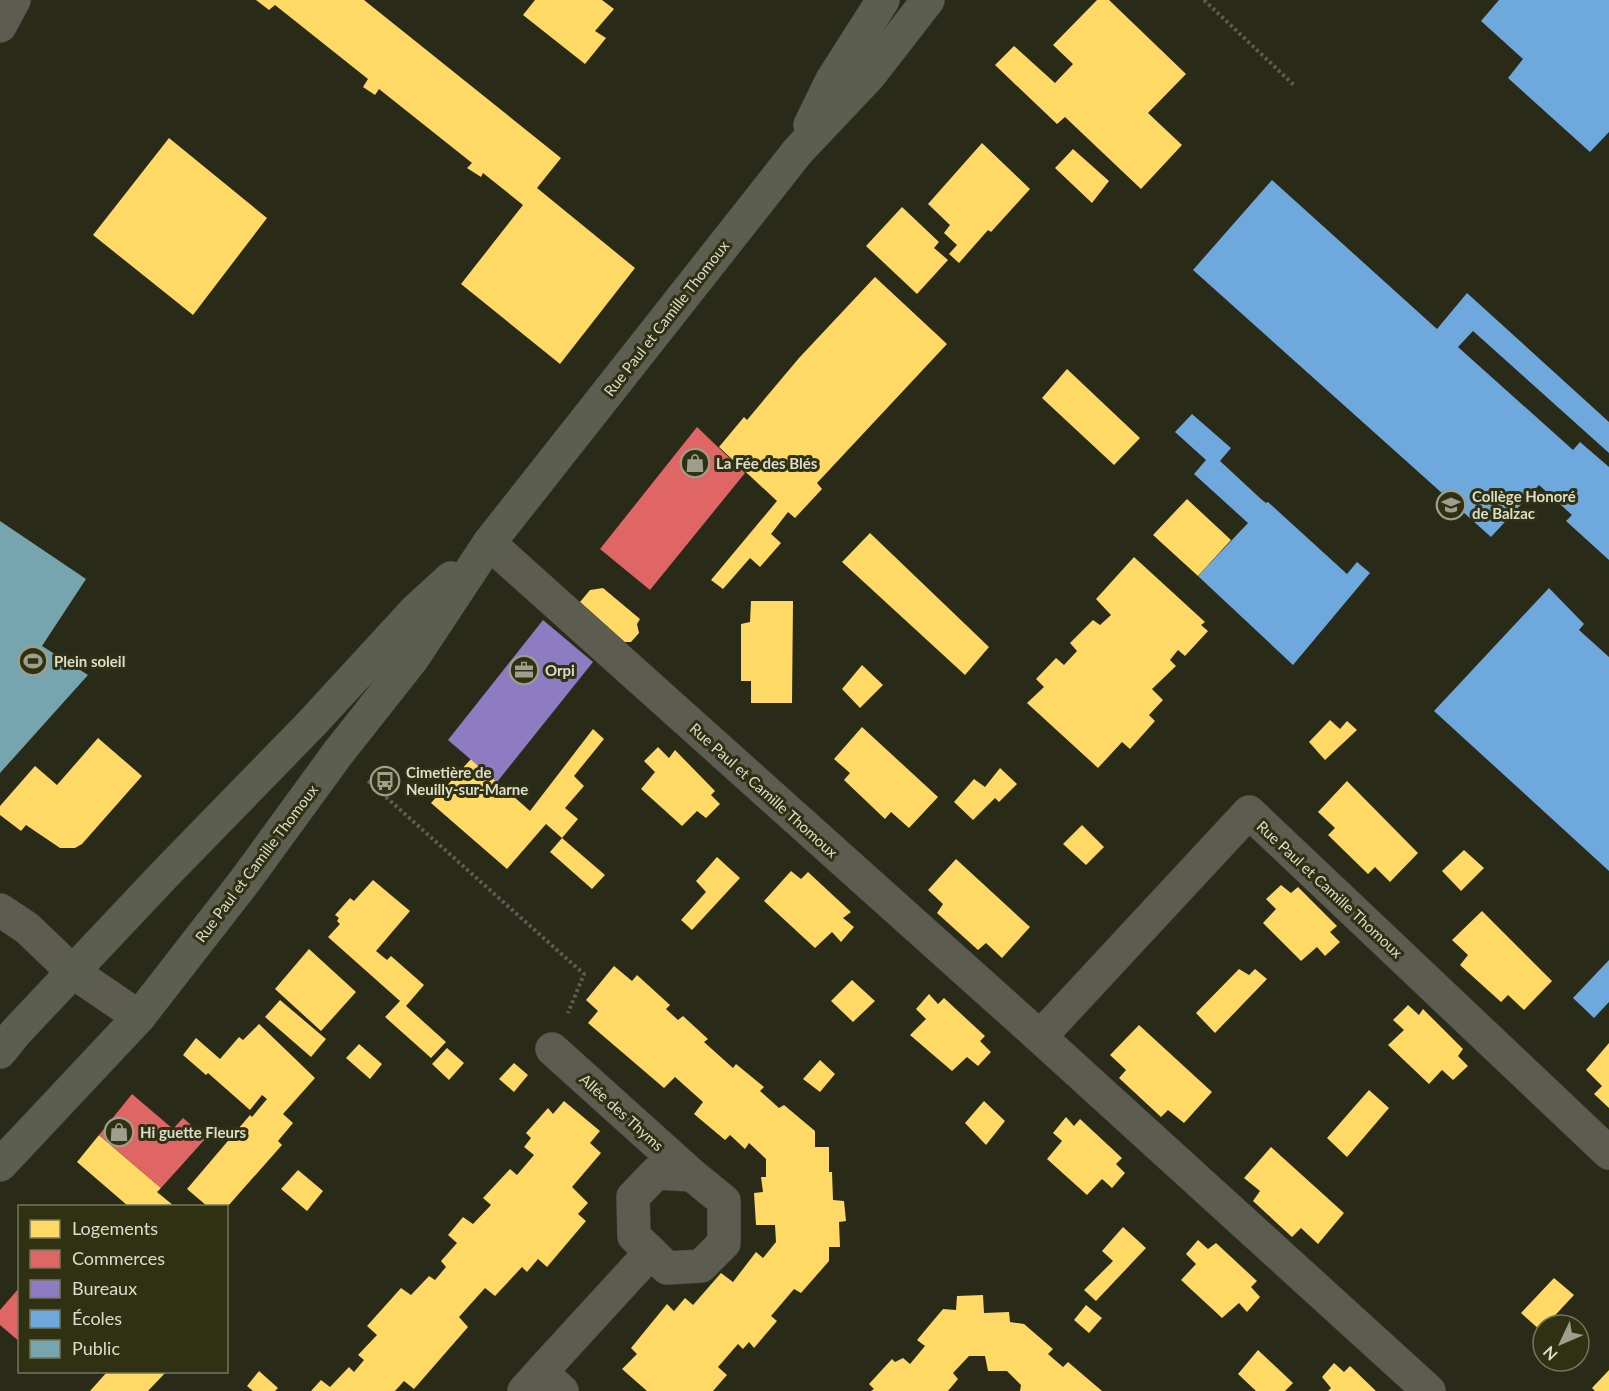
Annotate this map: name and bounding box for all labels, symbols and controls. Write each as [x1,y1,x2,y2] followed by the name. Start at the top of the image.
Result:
[600,236,733,399] street label: Rue Paul et Camille Thomoux
[679,447,711,479] shop icon: La Fée des Blés
[716,454,818,472] place label: La Fée des Blés
[1472,487,1576,522] place label: Collège Honoré de Balzac
[1435,489,1467,521] school or university icon: Collège Honoré de Balzac
[17,645,49,677] sports icon: Plein soleil
[54,652,125,670] place label: Plein soleil
[508,654,540,686] office icon: Orpi
[545,661,575,679] place label: Orpi
[687,719,842,861] street label: Rue Paul et Camille Thomoux
[406,763,528,798] place label: Cimetière de Neuilly-sur-Marne
[369,765,401,797] bus stop icon: Cimetière de Neuilly-sur-Marne
[191,780,321,945] street label: Rue Paul et Camille Thomoux
[1254,817,1407,962] street label: Rue Paul et Camille Thomoux
[576,1070,668,1154] street label: Allée des Thyms
[103,1116,135,1148] shop icon: Hi guette Fleurs
[140,1123,247,1141] place label: Hi guette Fleurs
[18,1205,228,1373] legend
[72,1217,158,1239] text: Logements
[72,1247,165,1269] text: Commerces
[72,1277,137,1299] text: Bureaux
[72,1307,122,1329] text: Écoles
[1531,1313,1591,1373] north arrow
[72,1337,120,1359] text: Public
[1539,1343,1561,1365] text: N

